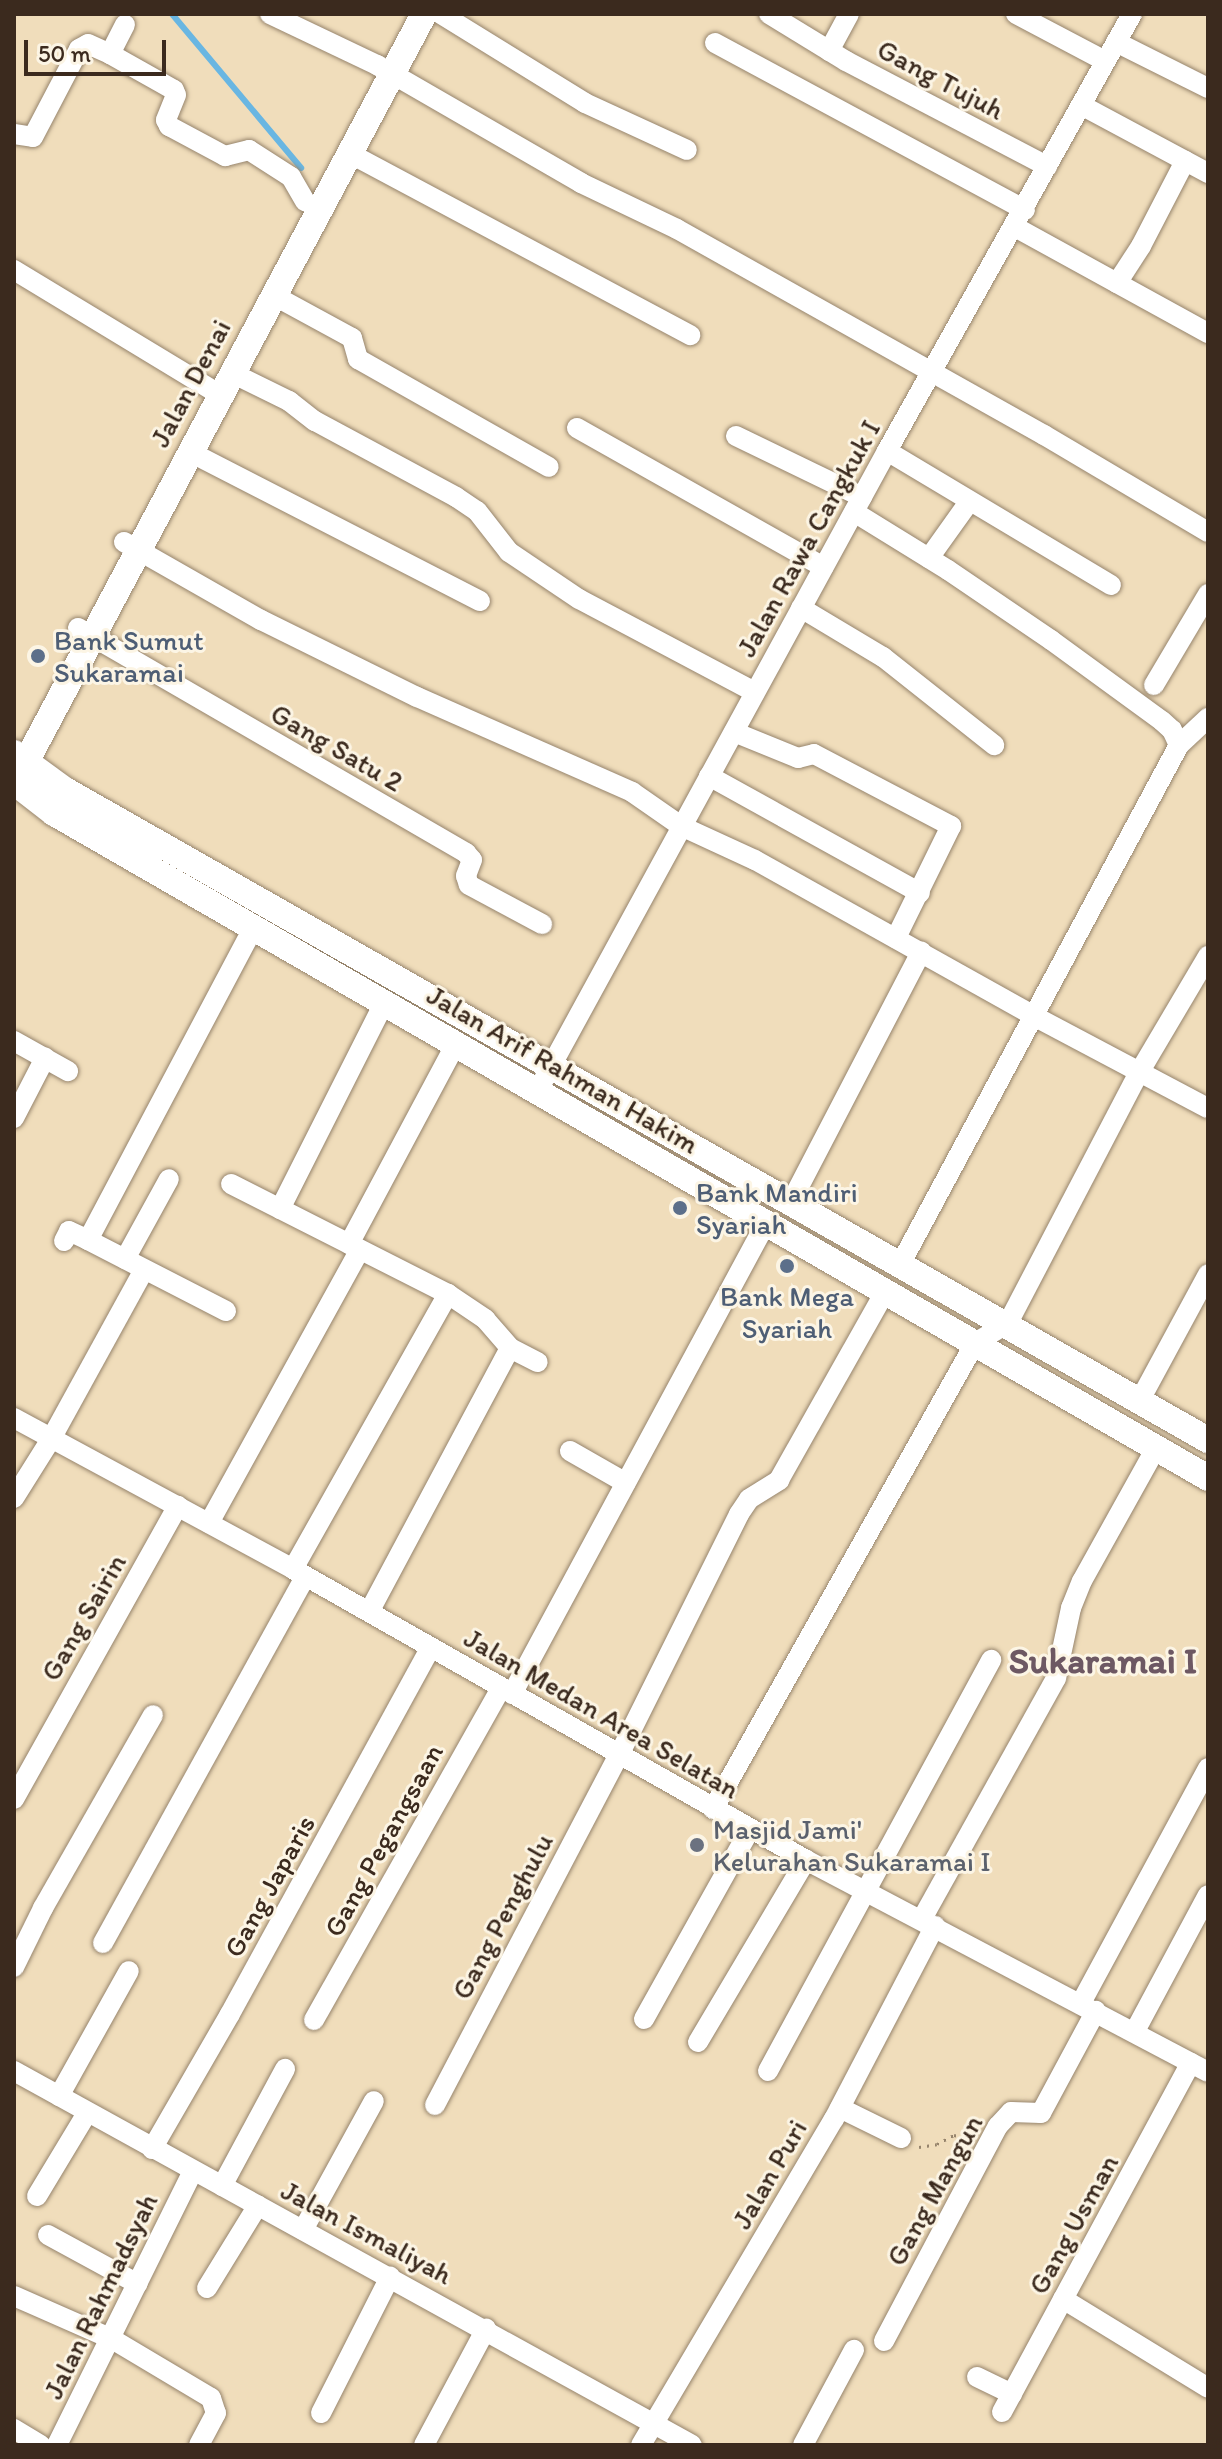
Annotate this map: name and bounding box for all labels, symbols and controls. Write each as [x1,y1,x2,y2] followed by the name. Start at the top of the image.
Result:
[28,24,170,74] scale bar
[873,32,1009,126] street label: Gang Tujuh
[38,39,91,68] text: 50 m
[142,314,238,452] street label: Jalan Denai
[729,414,887,662] street label: Jalan Rawa Cangkuk I
[54,623,204,689] place label: Bank Sumut Sukaramai
[29,647,47,665] marker: Bank Sumut Sukaramai
[265,696,409,798] street label: Gang Satu 2
[422,978,704,1160] street label: Jalan Arif Rahman Hakim
[696,1175,858,1241] place label: Bank Mandiri Syariah
[671,1199,689,1217] marker: Bank Mandiri Syariah
[778,1257,796,1275] marker: Bank Mega Syariah
[721,1279,853,1345] place label: Bank Mega Syariah
[33,1548,133,1686] street label: Gang Sairin
[459,1621,745,1805] street label: Jalan Medan Area Selatan
[1009,1639,1197,1683] district label: Sukaramai I
[317,1739,449,1941] street label: Gang Pegangsaan
[216,1809,322,1963] street label: Gang Japaris
[713,1812,991,1878] place label: Masjid Jami' Kelurahan Sukaramai I
[444,1828,560,2004] street label: Gang Penghulu
[688,1836,706,1854] marker: Masjid Jami' Kelurahan Sukaramai I
[879,2108,989,2272] street label: Gang Mangun
[724,2113,814,2235] street label: Jalan Puri
[1021,2148,1125,2300] street label: Gang Usman
[276,2173,458,2291] street label: Jalan Ismaliyah
[36,2188,164,2404] street label: Jalan Rahmadsyah

